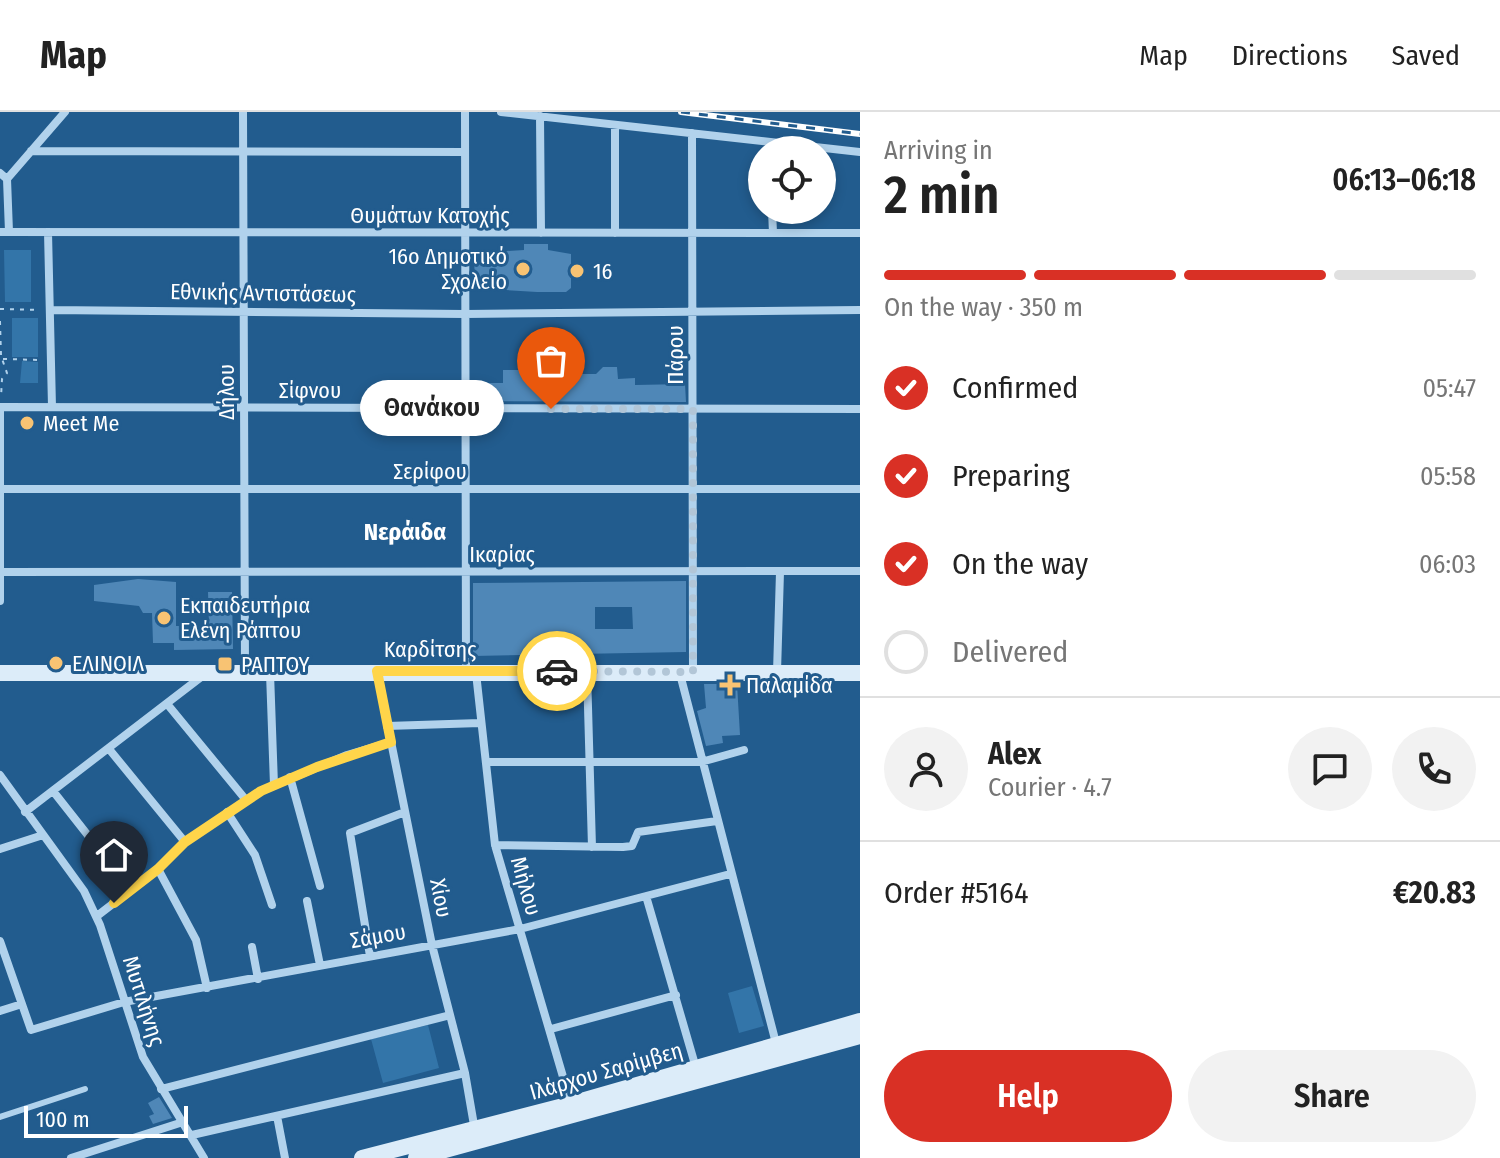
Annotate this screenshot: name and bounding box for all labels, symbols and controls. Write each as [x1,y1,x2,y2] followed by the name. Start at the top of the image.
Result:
[40,32,107,78] text: Map
[1139,39,1188,72] text: Map
[1232,39,1348,72] text: Directions
[1392,39,1460,72] text: Saved
[884,135,993,166] text: Arriving in
[748,136,836,224] map controls
[748,136,836,224] button: locate
[1332,162,1476,198] text: 06:13–06:18
[884,164,1000,227] text: 2 min
[350,202,510,229] street label: Θυμάτων Κατοχής
[388,243,507,295] place label: 16o Δημοτικό Σχολείο
[593,258,613,285] place label: 16
[514,260,532,278] marker: 16o Δημοτικό Σχολείο
[568,262,586,280] marker: 16
[170,278,356,308] street label: Εθνικής Αντιστάσεως
[884,292,1083,323] text: On the way · 350 m
[662,325,689,385] street label: Πάρου
[517,327,585,409] pin
[529,339,573,383] icon: bag
[213,364,240,420] street label: Δήλου
[884,366,928,410] icon: check
[952,370,1078,406] text: Confirmed
[1423,373,1476,404] text: 05:47
[279,377,341,404] street label: Σίφνου
[359,381,503,437] callout: Θανάκου
[384,392,480,423] text: Θανάκου
[43,410,119,437] place label: Meet Me
[18,414,36,432] marker: Meet Me
[884,454,928,498] icon: check
[393,458,467,485] street label: Σερίφου
[952,458,1070,494] text: Preparing
[1420,461,1476,492] text: 05:58
[364,518,446,546] district label: Νεράιδα
[469,541,535,568] street label: Ικαρίας
[884,542,928,586] icon: check
[952,546,1088,582] text: On the way
[1419,549,1476,580] text: 06:03
[180,592,310,644] place label: Εκπαιδευτήρια Ελένη Ράπτου
[155,609,173,627] marker: Εκπαιδευτήρια Ελένη Ράπτου
[517,631,597,711] courier
[952,634,1068,670] text: Delivered
[384,636,476,663] street label: Καρδίτσης
[535,649,579,693] icon: car
[72,650,145,677] place label: ΕΛΙΝΟΙΛ
[241,651,310,678] place label: ΡΑΠΤΟΥ
[47,654,65,672] marker: ΕΛΙΝΟΙΛ
[216,655,234,673] marker: ΡΑΠΤΟΥ
[746,672,833,699] place label: Παλαμίδα
[721,676,739,694] marker: Παλαμίδα
[884,727,968,811] button: person
[1288,727,1372,811] button: chat
[1392,727,1476,811] button: phone
[988,736,1041,772] text: Alex
[988,772,1112,803] text: Courier · 4.7
[80,821,148,903] pin
[92,833,136,877] icon: home
[505,854,547,918] street label: Μήλου
[884,875,1028,911] text: Order #5164
[1393,875,1476,911] text: €20.83
[424,876,458,920] street label: Χίου
[348,918,408,954] street label: Σάμου
[117,953,171,1049] street label: Μυτιλήνης
[526,1036,686,1106] street label: Ιλάρχου Σαρίμβεη
[884,1050,1172,1142] button: Help
[1188,1050,1476,1142] button: Share
[24,1102,188,1138] scale bar
[36,1106,90,1133] text: 100 m

